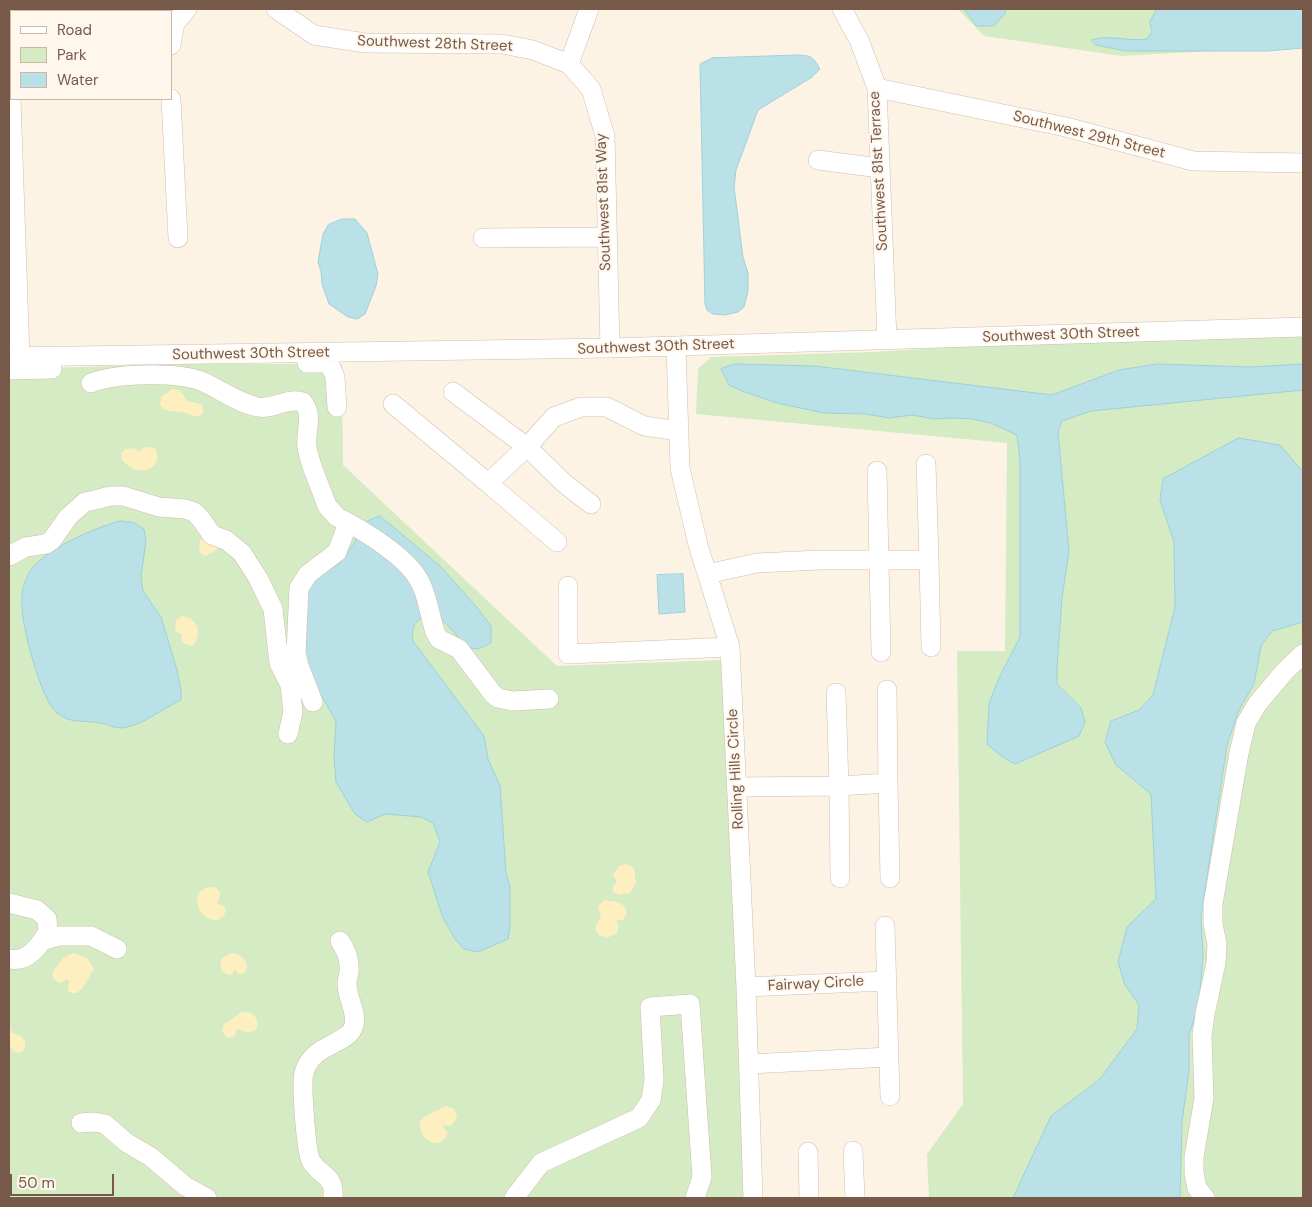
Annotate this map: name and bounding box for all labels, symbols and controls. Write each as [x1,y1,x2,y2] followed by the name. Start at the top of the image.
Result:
[10,10,172,100] legend
[57,20,92,40] text: Road
[357,32,513,56] street label: Southwest 28th Street
[57,45,87,65] text: Park
[57,70,98,90] text: Water
[866,91,892,251] street label: Southwest 81st Terrace
[1011,107,1167,163] street label: Southwest 29th Street
[593,133,615,271] street label: Southwest 81st Way
[982,323,1140,347] street label: Southwest 30th Street
[577,335,735,359] street label: Southwest 30th Street
[172,344,330,364] street label: Southwest 30th Street
[724,708,748,830] street label: Rolling Hills Circle
[767,972,865,996] street label: Fairway Circle
[12,1164,116,1196] scale bar
[18,1173,55,1193] text: 50 m

